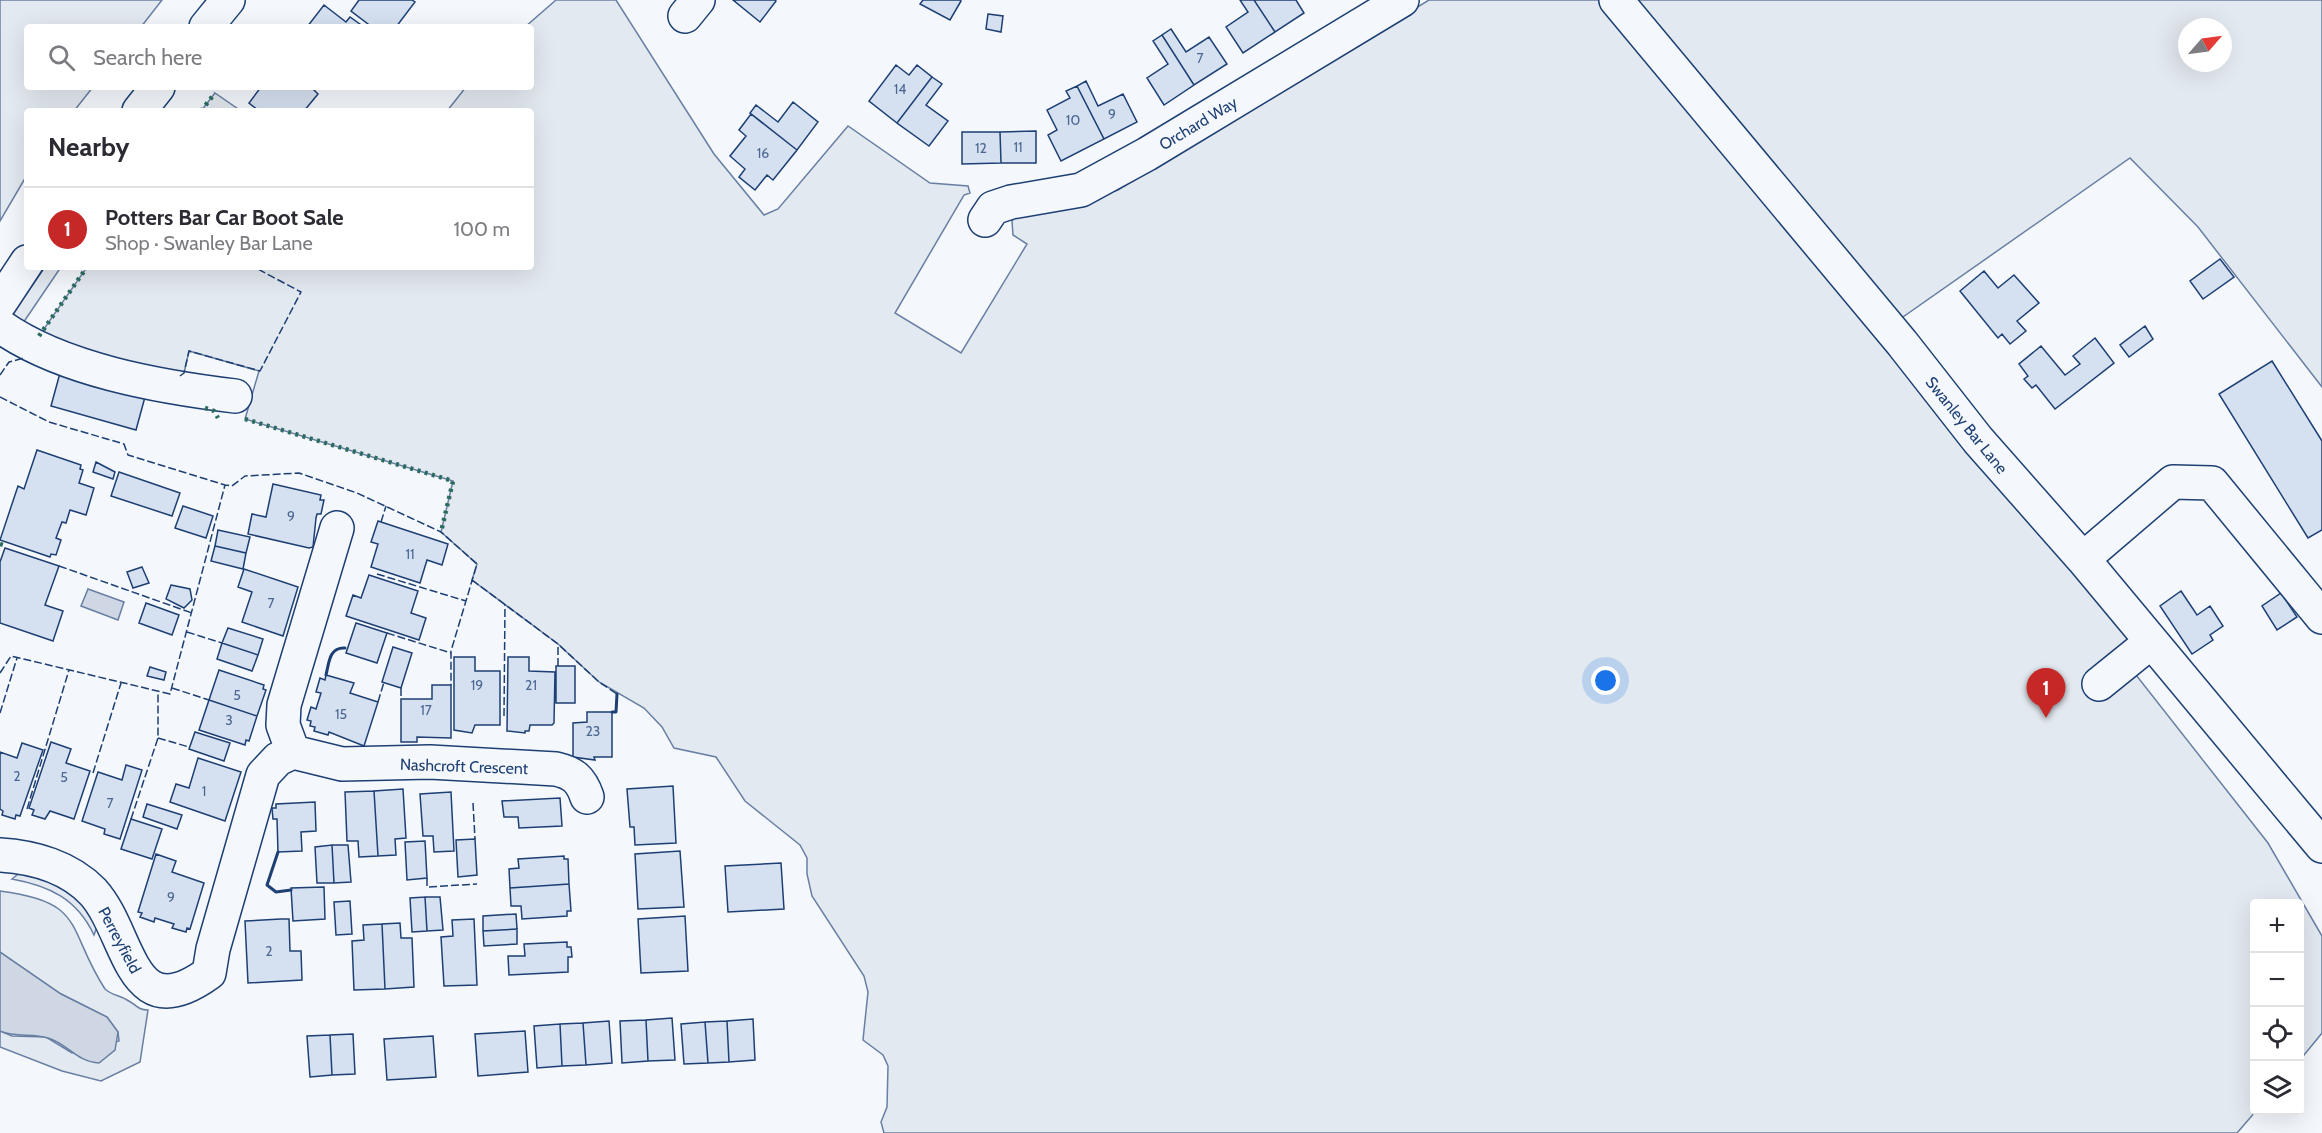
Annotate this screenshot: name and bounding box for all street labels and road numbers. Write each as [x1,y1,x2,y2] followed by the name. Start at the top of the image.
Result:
[1156,93,1241,154] street label: Orchard Way
[1922,373,2012,478] street label: Swanley Bar Lane
[400,755,529,778] street label: Nashcroft Crescent
[94,904,145,977] street label: Perreyfield

